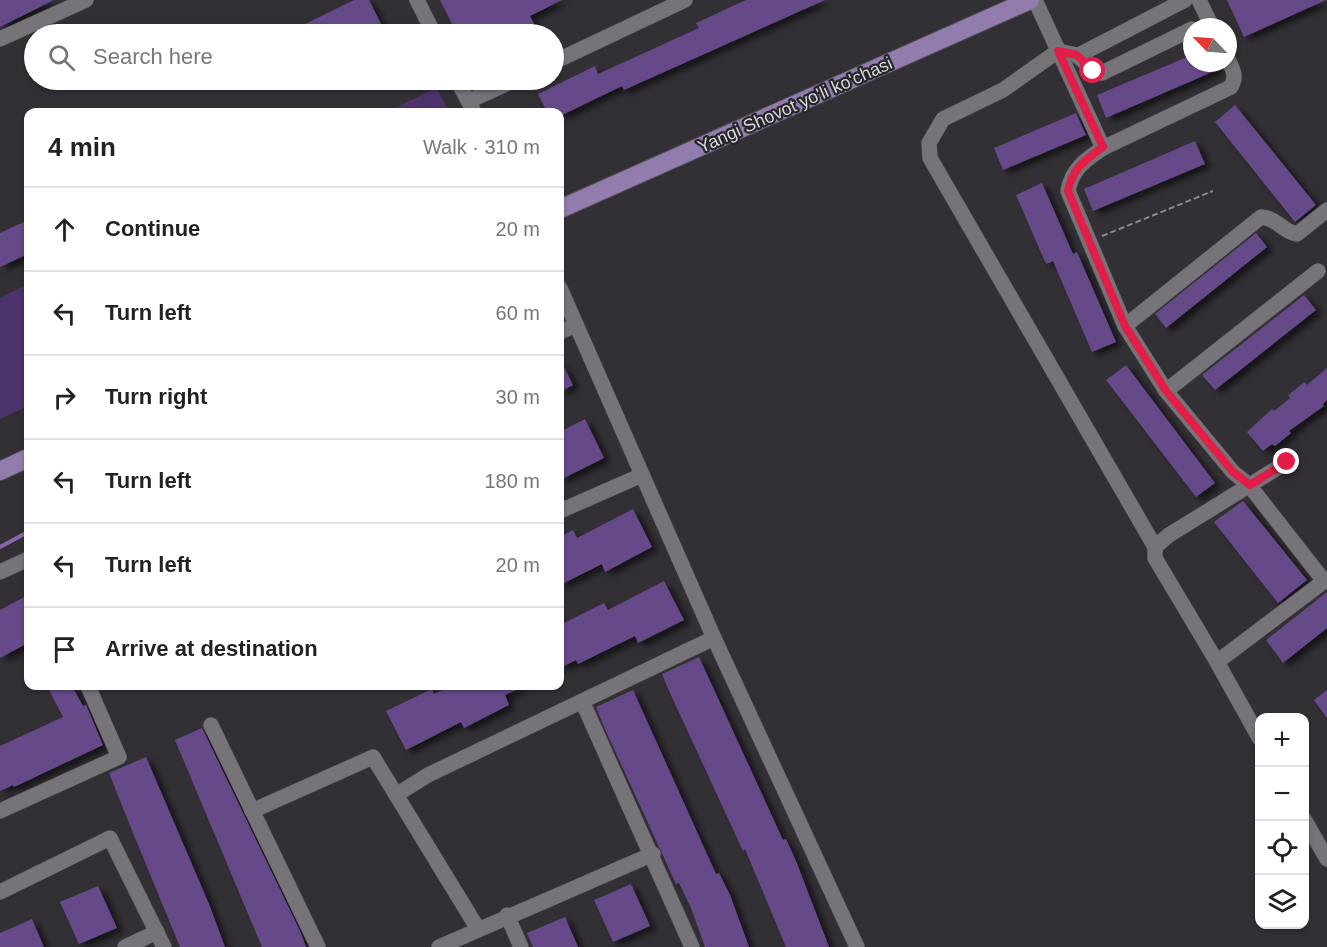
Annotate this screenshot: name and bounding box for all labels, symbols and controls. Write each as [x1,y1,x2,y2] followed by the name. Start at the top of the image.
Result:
[1183,18,1237,72] north arrow
[24,24,564,90] search box
[45,41,78,74] icon: search
[93,44,213,69] text: Search here
[695,53,895,157] street label: Yangi Shovot yo'li ko'chasi
[1079,57,1105,83] route start
[48,132,116,162] text: 4 min
[423,136,540,158] text: Walk · 310 m
[48,213,81,246] icon: ahead
[105,216,200,241] text: Continue
[496,218,540,240] text: 20 m
[48,297,81,330] icon: left
[105,300,191,325] text: Turn left
[496,302,540,324] text: 60 m
[48,381,81,414] icon: right
[105,384,207,409] text: Turn right
[496,386,540,408] text: 30 m
[1273,448,1299,474] route end
[48,465,81,498] icon: left
[105,468,191,493] text: Turn left
[484,470,540,492] text: 180 m
[48,549,81,582] icon: left
[105,552,191,577] text: Turn left
[496,554,540,576] text: 20 m
[48,633,81,666] icon: arrive
[105,636,318,661] text: Arrive at destination
[1255,713,1309,929] map controls
[1255,713,1309,767] button: +
[1255,767,1309,821] button: −
[1255,821,1309,875] button: locate
[1255,875,1309,929] button: layers

